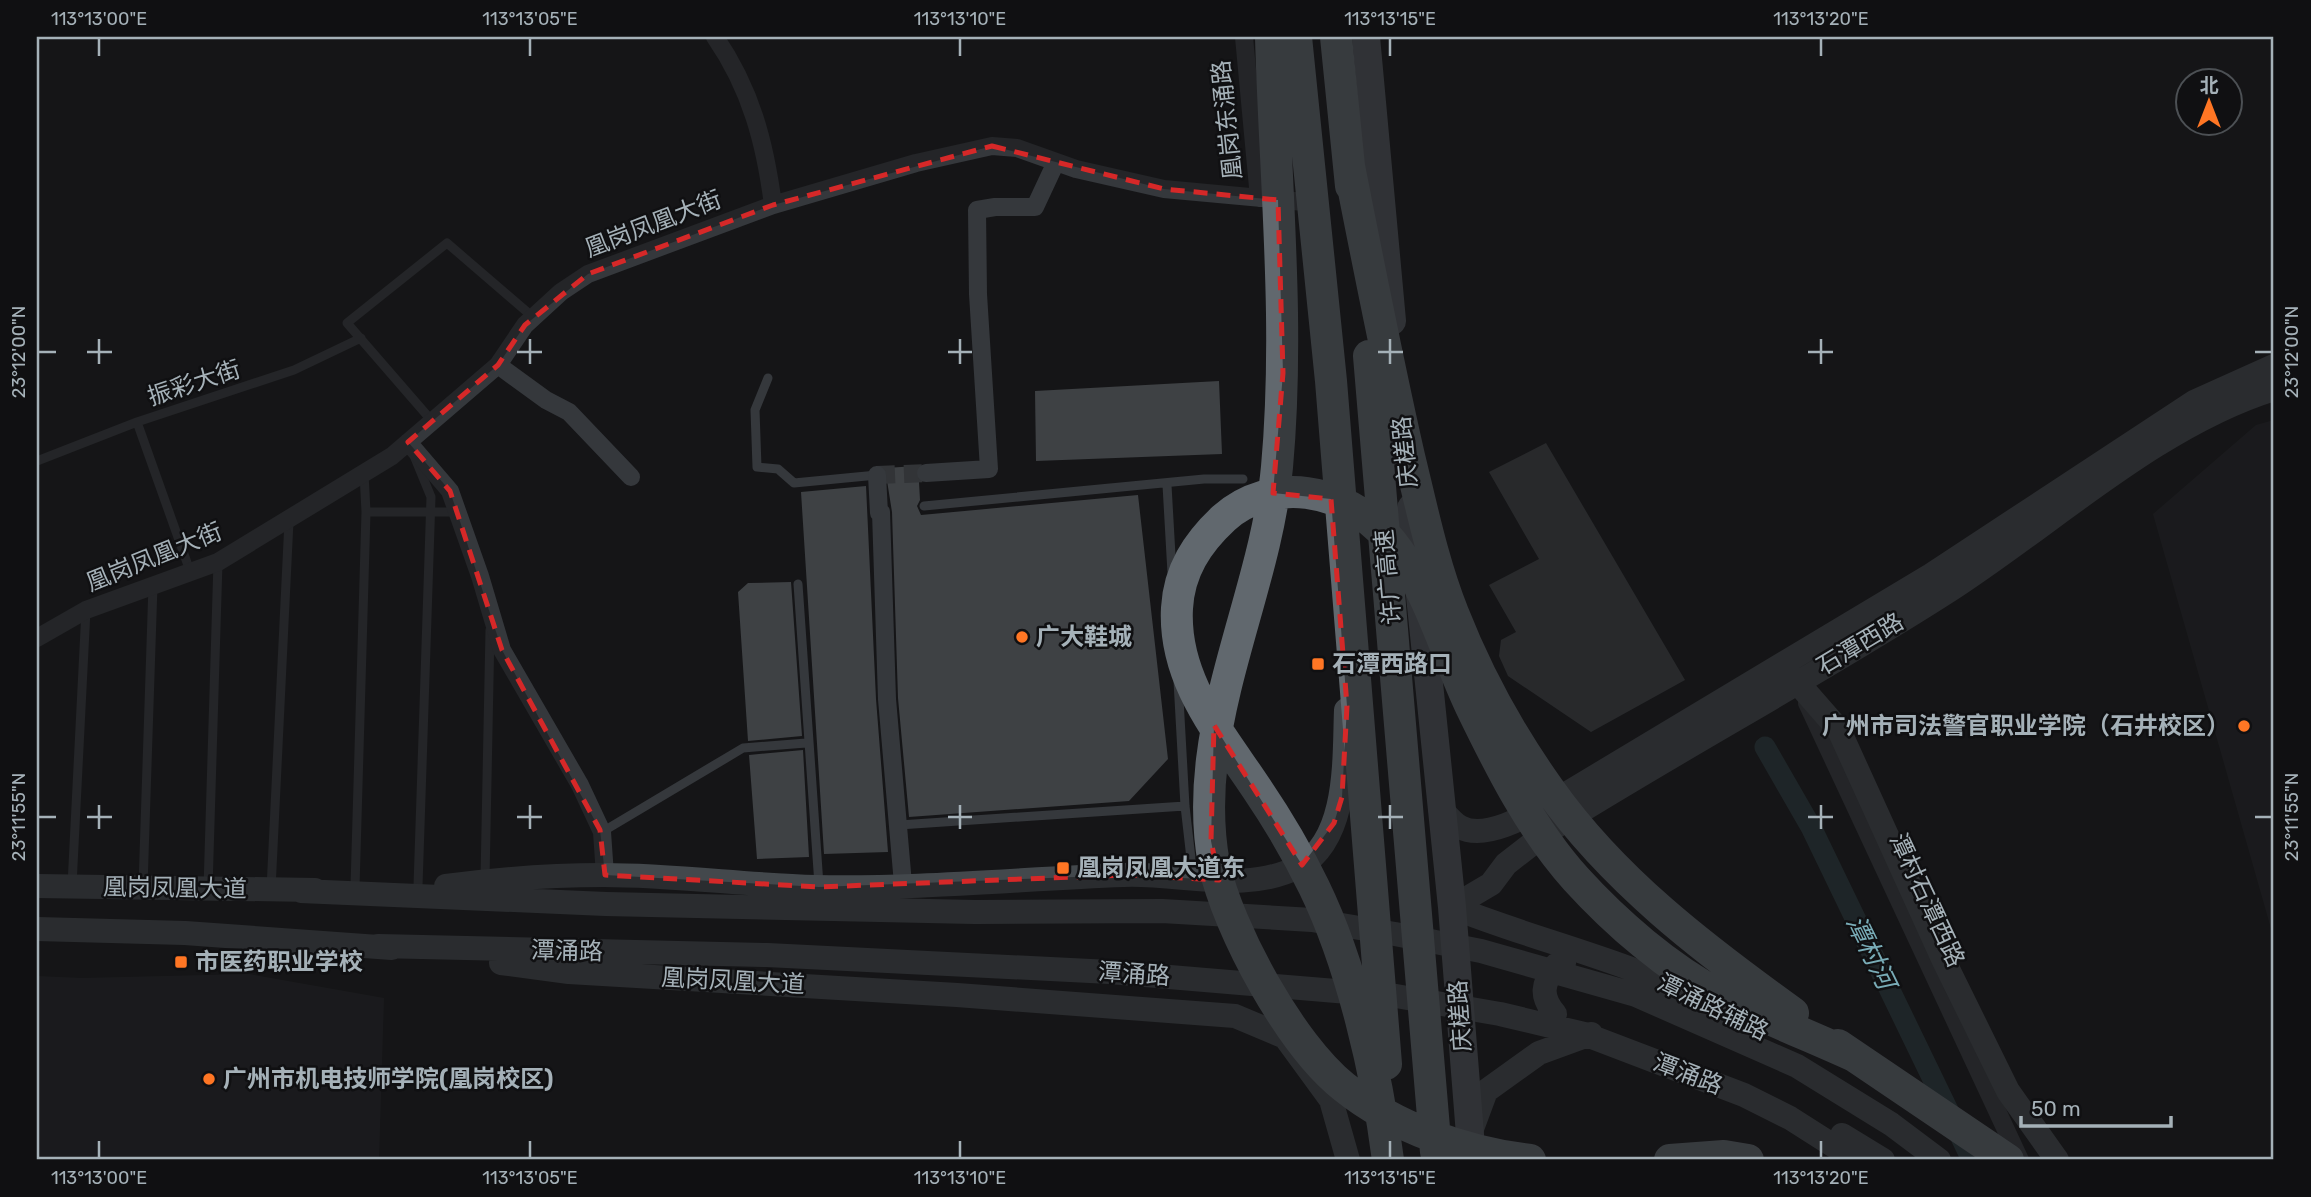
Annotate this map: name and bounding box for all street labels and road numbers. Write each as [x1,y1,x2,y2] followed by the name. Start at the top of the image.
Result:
[1207,59,1247,181] street label: 凰岗东涌路
[581,185,725,263] street label: 凰岗凤凰大街
[144,355,244,411] street label: 振彩大街
[1387,415,1423,489] street label: 庆槎路
[82,517,226,597] street label: 凰岗凤凰大街
[1370,528,1406,626] street label: 许广高速
[1812,607,1908,681] street label: 石潭西路
[1884,829,1970,971] street label: 潭村石潭西路
[103,873,247,903] street label: 凰岗凤凰大道
[531,936,603,966] street label: 潭涌路
[1097,958,1171,990] street label: 潭涌路
[660,963,806,999] street label: 凰岗凤凰大道
[1653,968,1773,1046] street label: 潭涌路辅路
[1444,979,1476,1053] street label: 庆槎路
[1649,1048,1727,1100] street label: 潭涌路

